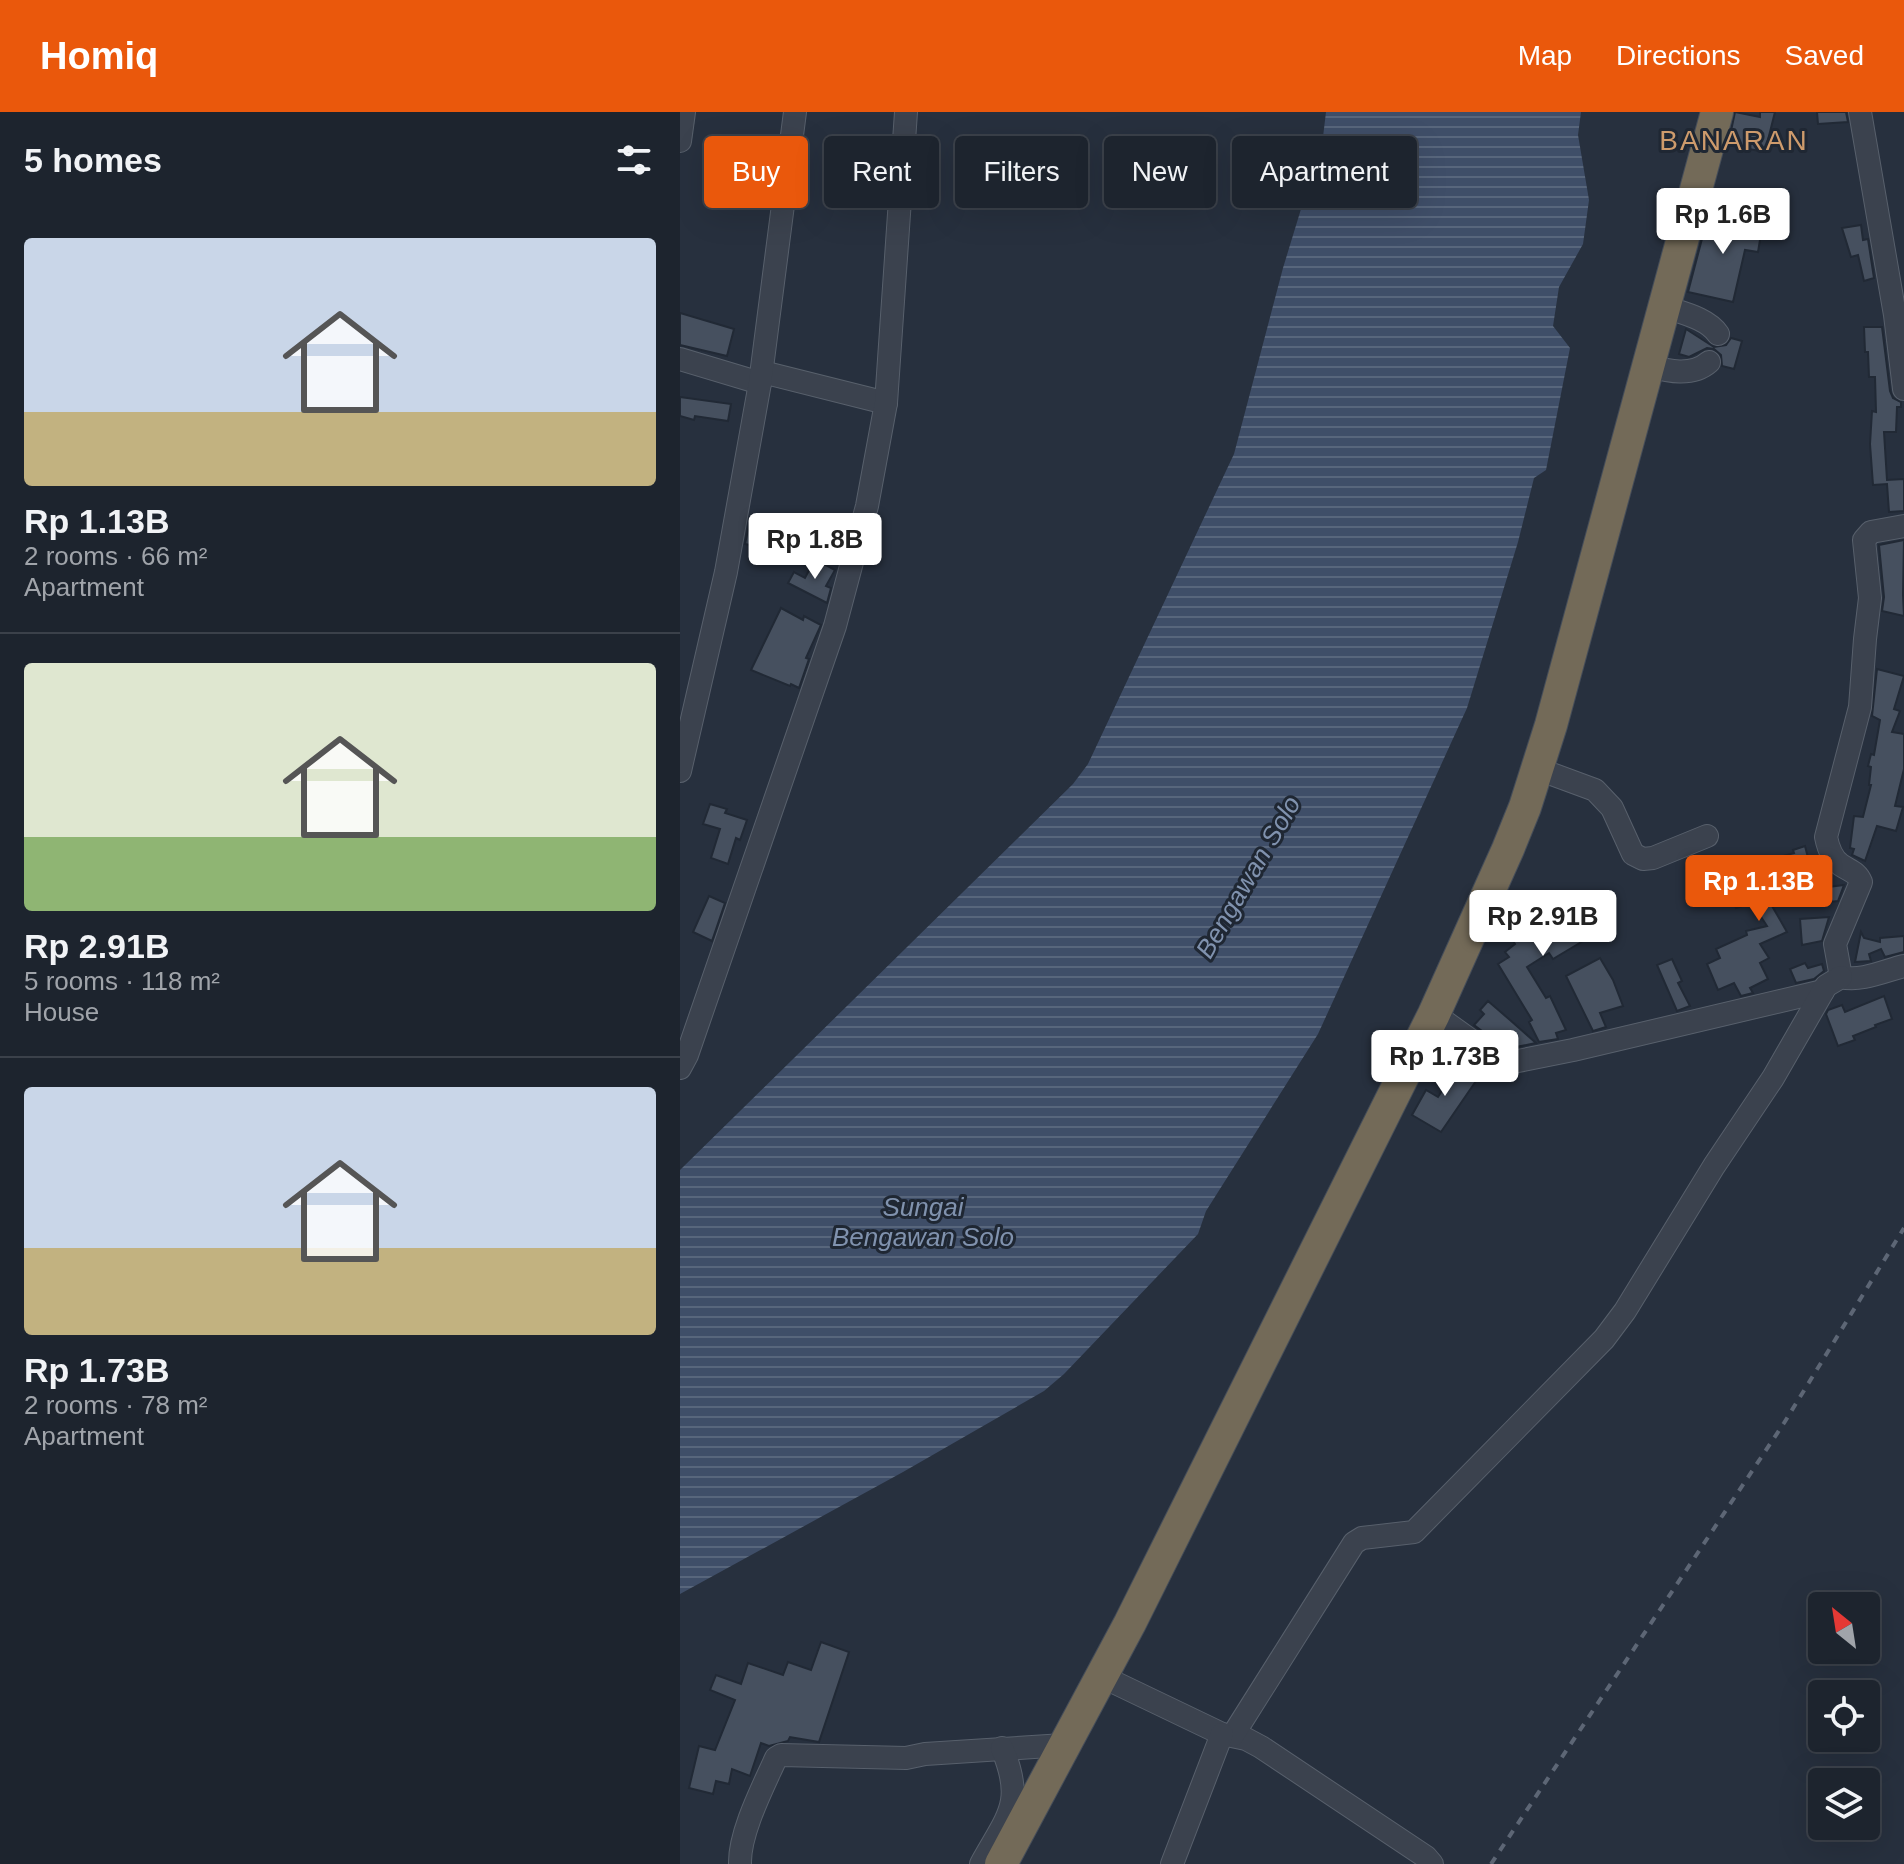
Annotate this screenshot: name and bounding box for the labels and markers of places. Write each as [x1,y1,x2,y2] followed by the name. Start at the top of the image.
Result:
[1649,188,1797,256] pin: Rp 1.6B
[741,513,889,581] pin: Rp 1.8B
[1676,855,1842,923] pin: Rp 1.13B
[1460,890,1626,958] pin: Rp 2.91B
[1362,1030,1528,1098] pin: Rp 1.73B

